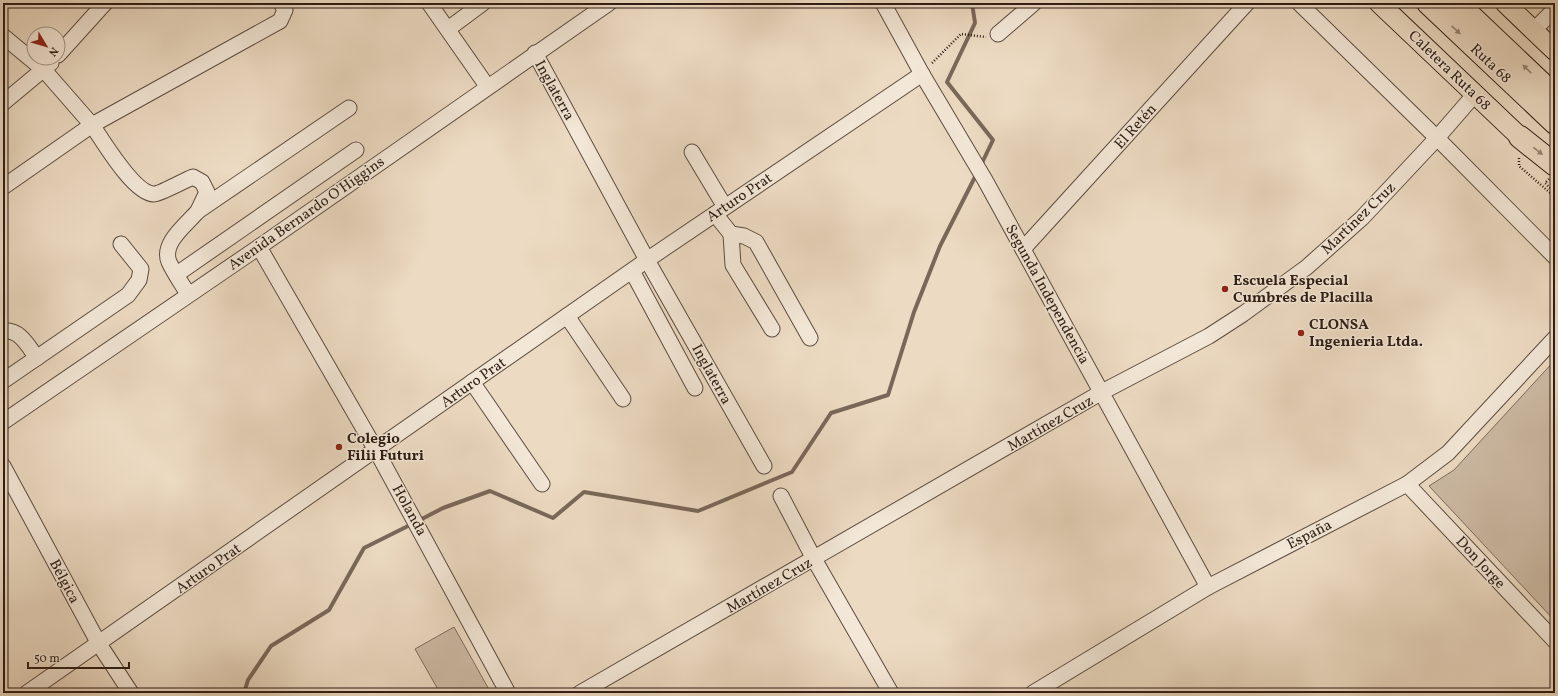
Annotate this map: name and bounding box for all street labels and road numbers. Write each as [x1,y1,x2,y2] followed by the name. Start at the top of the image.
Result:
[1403,26,1495,116] street label: Caletera Ruta 68
[1465,39,1515,89] street label: Ruta 68
[529,57,579,125] street label: Inglaterra
[1110,100,1162,154] street label: El Retén
[224,152,389,276] street label: Avenida Bernardo O'Higgins
[703,168,777,228] street label: Arturo Prat
[1317,178,1401,260] street label: Martínez Cruz
[999,221,1094,369] street label: Segunda Independencia
[686,341,736,409] street label: Inglaterra
[437,353,511,413] street label: Arturo Prat
[1004,391,1098,457] street label: Martínez Cruz
[386,481,431,540] street label: Holanda
[1284,515,1336,556] street label: España
[1450,532,1510,594] street label: Don Jorge
[172,539,246,599] street label: Arturo Prat
[723,553,817,619] street label: Martínez Cruz
[43,556,84,608] street label: Bélgica

